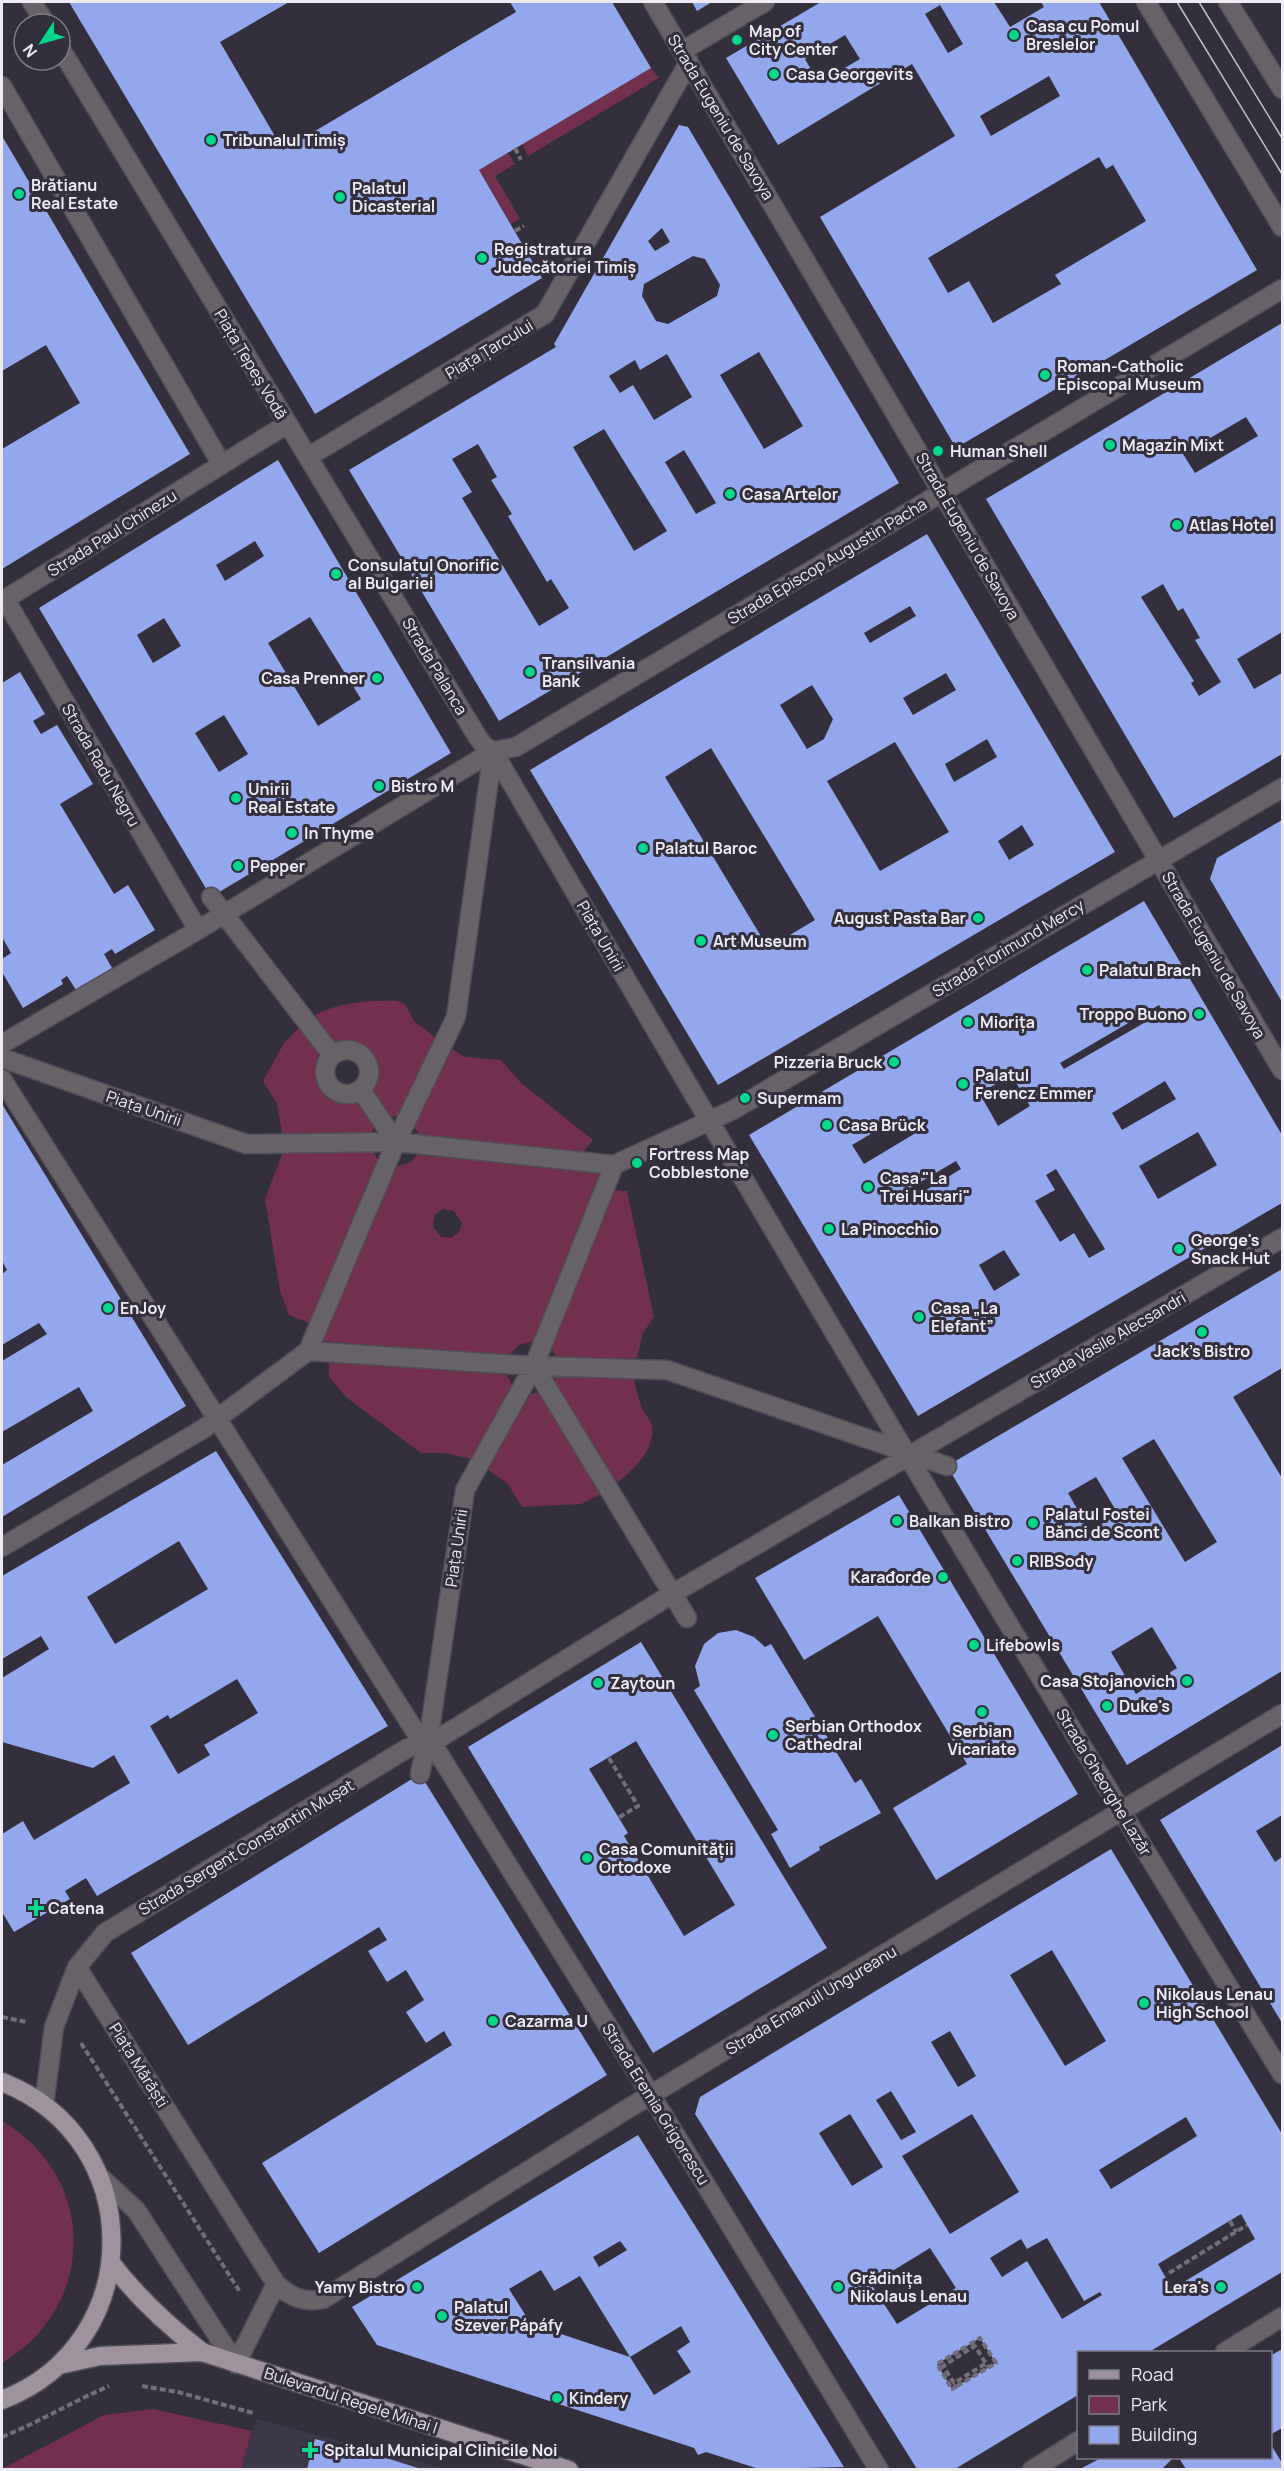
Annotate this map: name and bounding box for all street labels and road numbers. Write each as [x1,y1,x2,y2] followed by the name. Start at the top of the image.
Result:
[663,30,779,204] street label: Strada Eugeniu de Savoya
[209,305,293,423] street label: Piața Țepeș Vodă
[441,314,537,384] street label: Piața Țarcului
[911,448,1025,624] street label: Strada Eugeniu de Savoya
[43,484,181,582] street label: Strada Paul Chinezu
[723,493,931,629] street label: Strada Episcop Augustin Pacha
[397,613,473,719] street label: Strada Palanca
[57,700,145,830] street label: Strada Radu Negru
[1157,867,1271,1043] street label: Strada Eugeniu de Savoya
[928,894,1089,1002] street label: Strada Florimund Mercy
[572,897,630,975] street label: Piața Unirii
[103,1085,185,1131] street label: Piața Unirii
[1026,1286,1190,1394] street label: Strada Vasile Alecsandri
[440,1508,472,1588] street label: Piața Unirii
[1051,1704,1157,1860] street label: Strada Gheorghe Lazăr
[134,1774,358,1920] street label: Strada Sergent Constantin Mușat
[721,1940,901,2060] street label: Strada Emanuil Ungureanu
[104,2018,174,2112] street label: Piața Mărăști
[597,2019,715,2189] street label: Strada Eremia Grigorescu
[262,2362,440,2438] street label: Bulevardul Regele Mihai I

